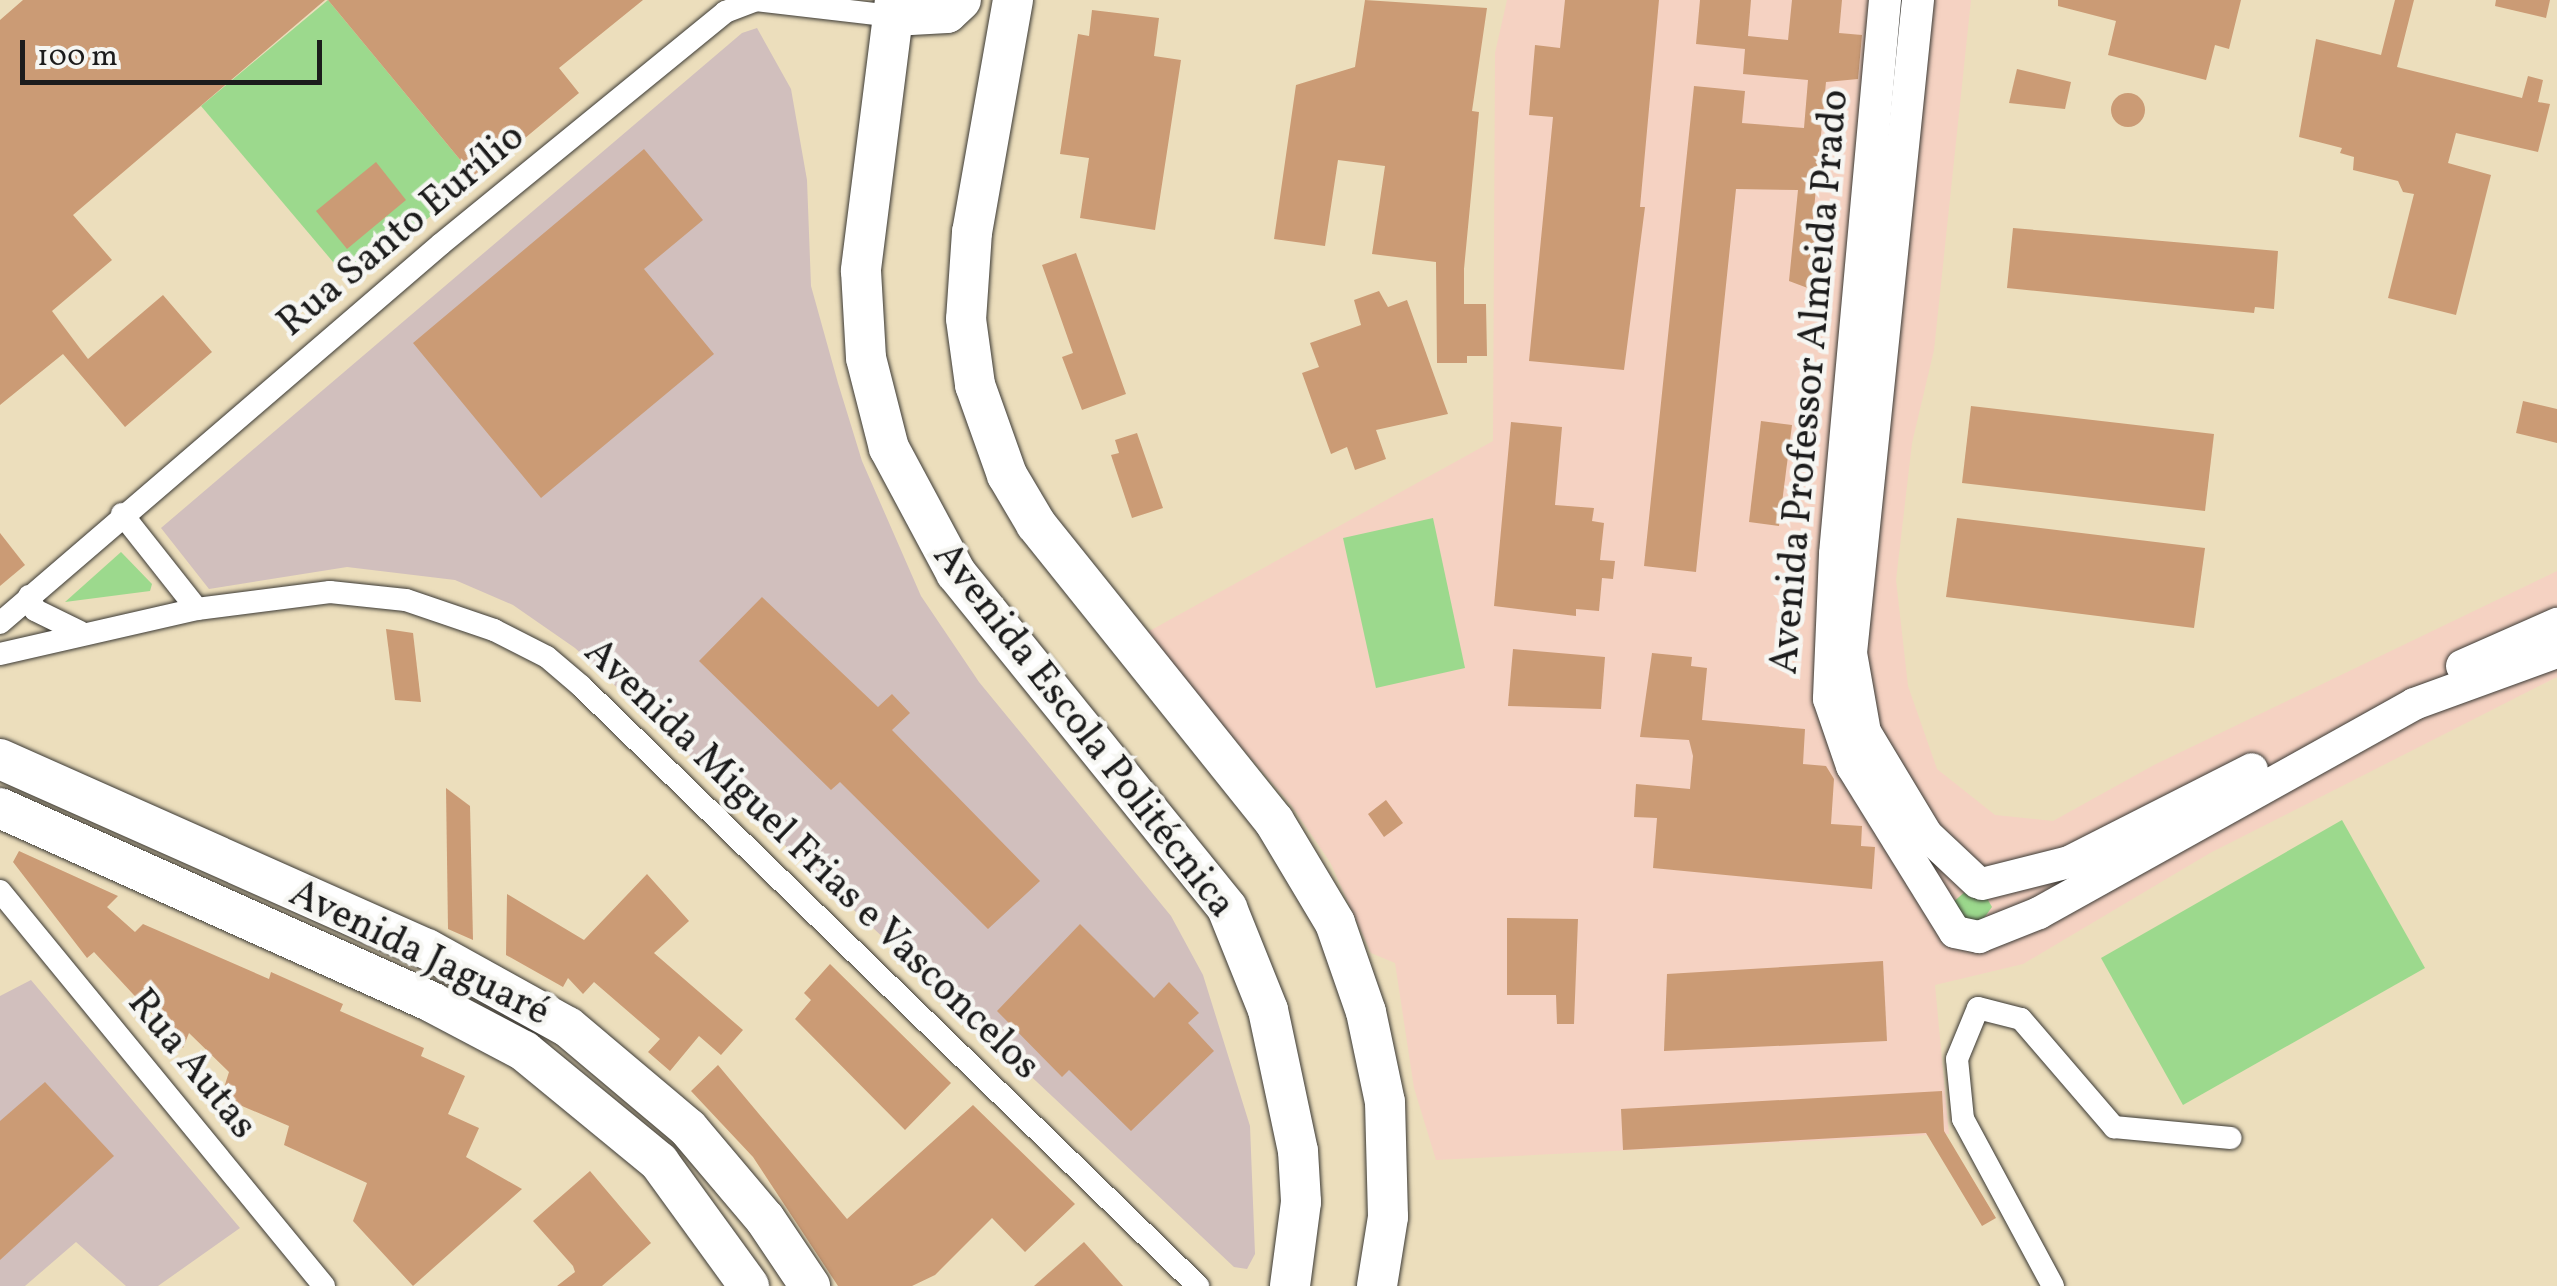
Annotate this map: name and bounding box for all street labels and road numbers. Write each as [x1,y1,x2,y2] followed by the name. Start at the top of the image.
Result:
[1762,88,1860,676] street label: Avenida Professor Almeida Prado
[269,114,535,348] street label: Rua Santo Eurílio
[922,534,1244,928] street label: Avenida Escola Politécnica
[573,629,1049,1091] street label: Avenida Miguel Frias e Vasconcelos
[281,870,557,1038] street label: Avenida Jaguaré
[116,980,266,1150] street label: Rua Autas

